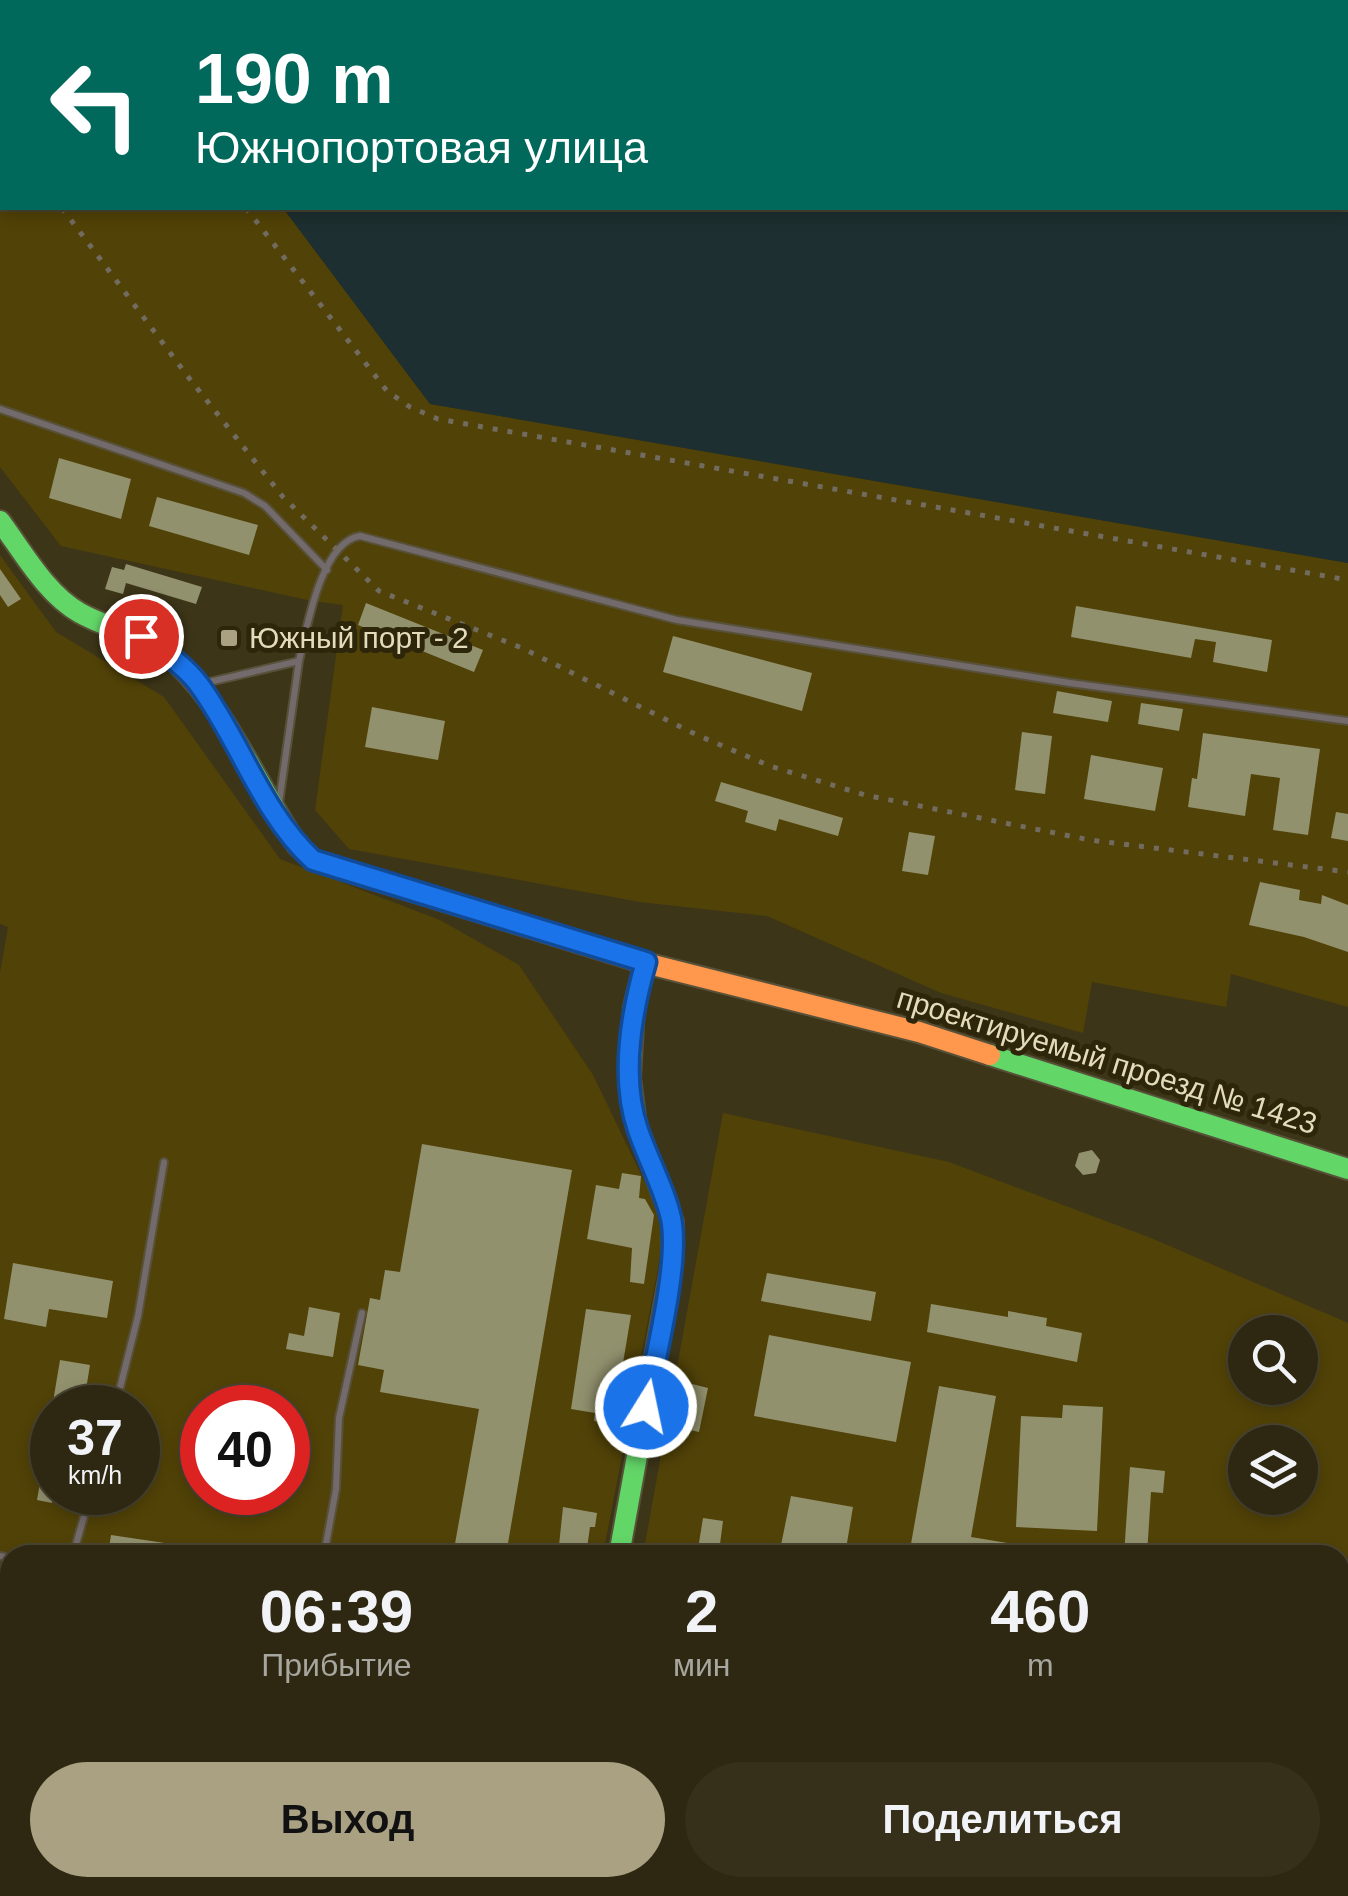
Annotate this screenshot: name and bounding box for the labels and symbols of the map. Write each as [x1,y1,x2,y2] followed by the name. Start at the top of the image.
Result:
[99,594,184,679] pin
[249,621,469,654] place label: Южный порт - 2
[218,627,240,649] marker: Южный порт - 2
[893,981,1321,1140] street label: проектируемый проезд № 1423
[594,1355,698,1459] position arrow
[180,1385,310,1515] speed limit sign: 40

